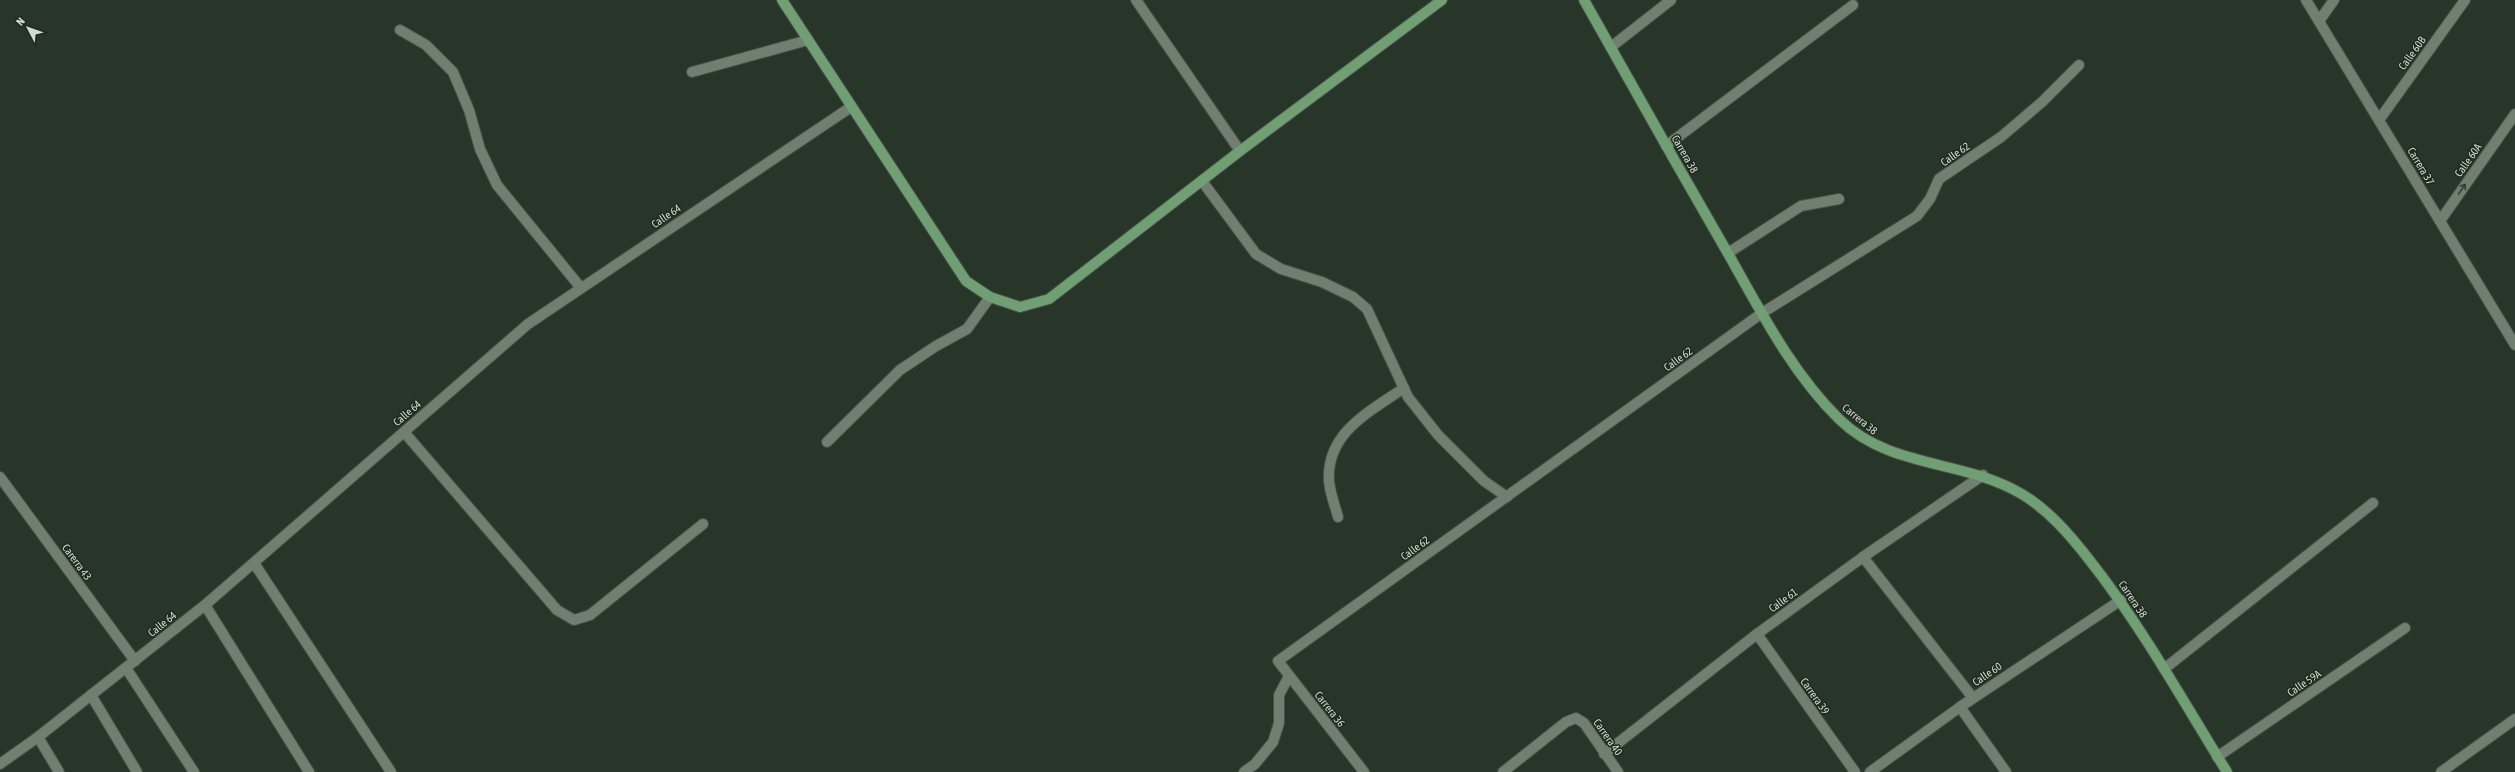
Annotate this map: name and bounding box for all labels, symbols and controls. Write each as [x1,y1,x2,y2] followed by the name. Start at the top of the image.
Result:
[8,8,48,48] north arrow
[14,15,27,28] text: N
[2396,34,2428,72] street label: Calle 60B
[1669,133,1701,175] street label: Carrera 38
[1938,140,1972,168] street label: Calle 62
[2452,140,2484,179] street label: Calle 60A
[2405,145,2437,187] street label: Carrera 37
[2458,183,2466,194] one-way arrow
[649,202,683,230] street label: Calle 64
[1661,345,1695,373] street label: Calle 62
[391,398,423,428] street label: Calle 64
[1840,401,1880,437] street label: Carrera 38
[1398,534,1432,562] street label: Calle 62
[60,542,94,582] street label: Carerra 43
[2116,578,2150,620] street label: Carrera 38
[1766,586,1800,614] street label: Calle 61
[146,609,178,639] street label: Calle 64
[1970,660,2004,688] street label: Calle 60
[2285,667,2324,699] street label: Calle 59A
[1798,676,1832,716] street label: Carrera 39
[1312,689,1348,729] street label: Carrera 36
[1591,717,1625,757] street label: Carrera 40

